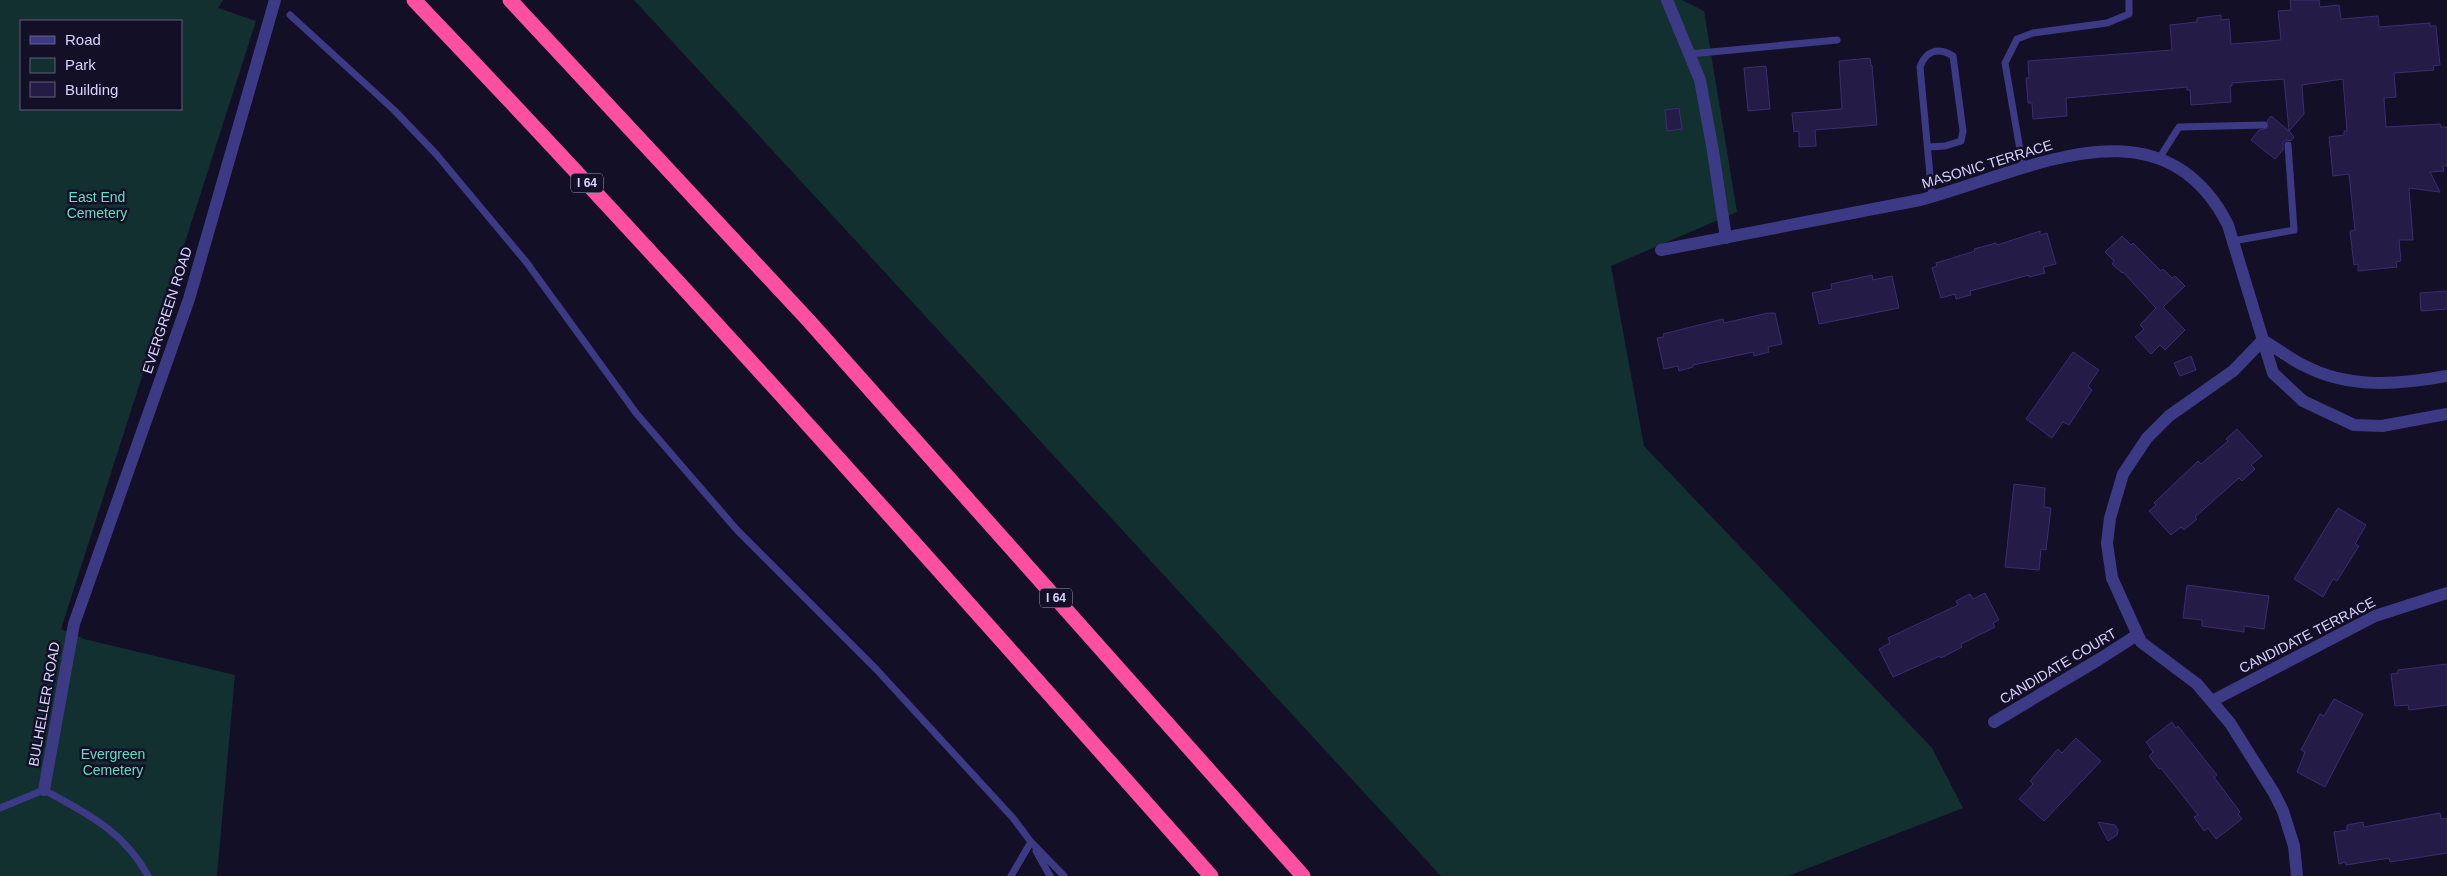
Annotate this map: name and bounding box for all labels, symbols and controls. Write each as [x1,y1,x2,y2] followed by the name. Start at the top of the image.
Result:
[20,20,182,110] legend
[65,31,101,48] text: Road
[65,56,96,73] text: Park
[65,81,118,98] text: Building
[1920,136,2054,192] street label: MASONIC TERRACE
[571,174,603,192] road number: I 64
[67,189,127,221] park label: East End Cemetery
[139,245,195,375] street label: EVERGREEN ROAD
[1040,588,1072,608] road number: I 64
[2236,594,2378,676] street label: CANDIDATE TERRACE
[1997,625,2120,707] street label: CANDIDATE COURT
[25,641,63,767] street label: BULHELLER ROAD
[81,746,145,778] park label: Evergreen Cemetery

